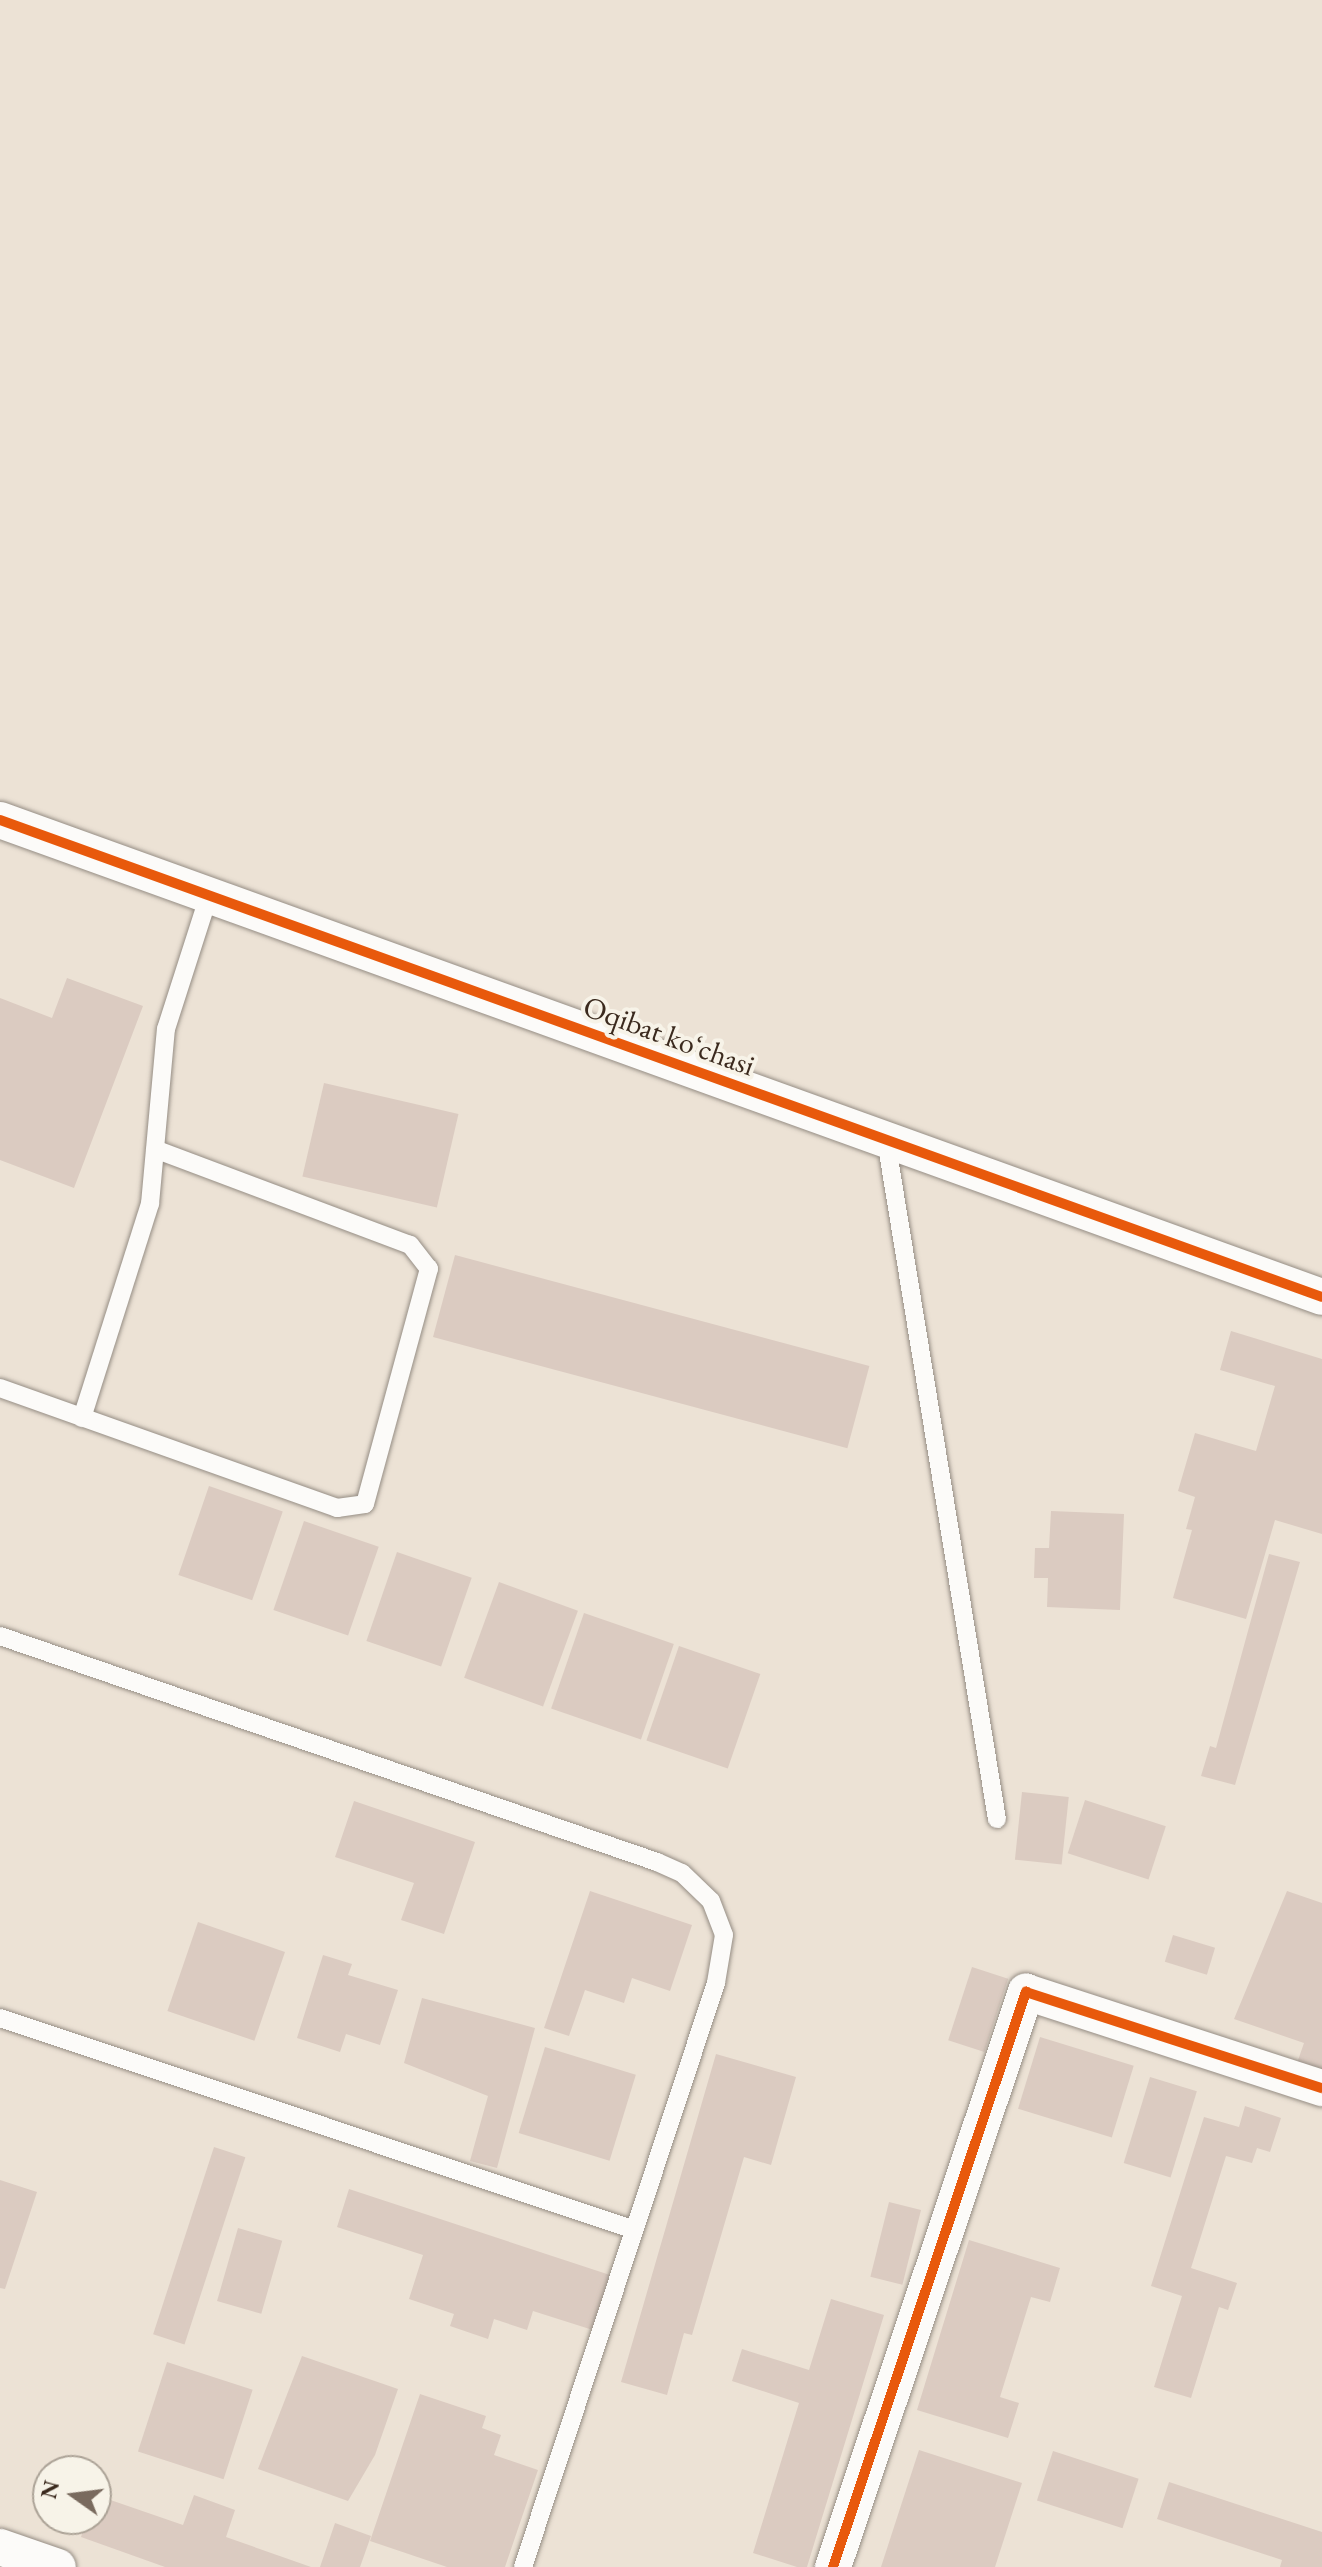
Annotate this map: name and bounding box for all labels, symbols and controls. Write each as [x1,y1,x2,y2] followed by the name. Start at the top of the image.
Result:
[578,988,760,1084] street label: Oqibat koʻchasi
[32,2455,112,2535] north arrow
[34,2477,66,2502] text: N

